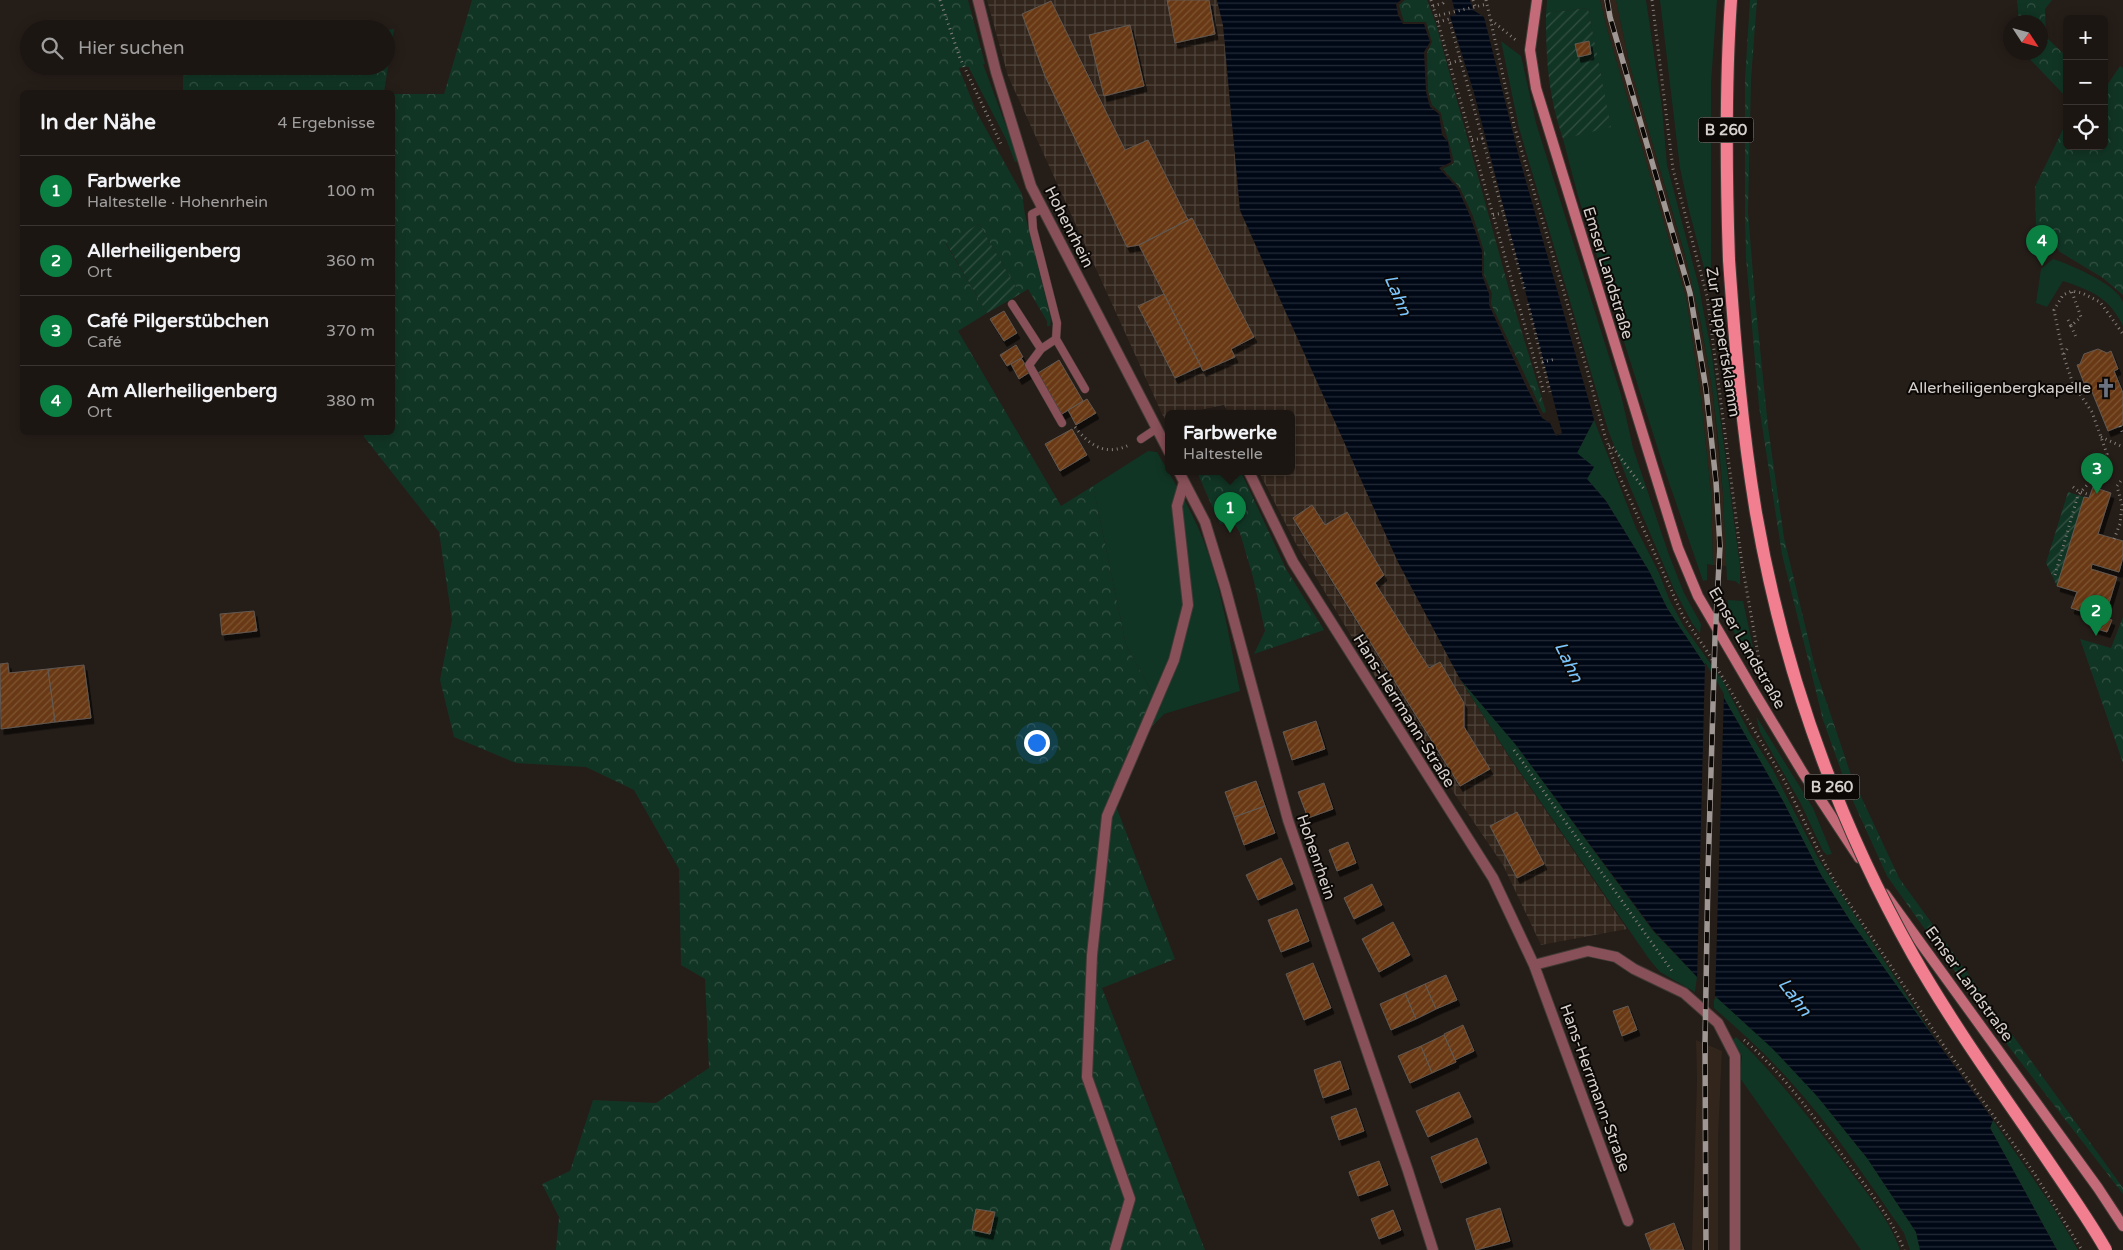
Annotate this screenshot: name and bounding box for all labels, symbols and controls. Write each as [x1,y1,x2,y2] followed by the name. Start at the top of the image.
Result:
[2003,15,2048,60] north arrow
[2063,15,2108,150] map controls
[2063,15,2108,60] button: +
[20,20,395,75] search box
[38,34,66,62] icon: search
[78,37,185,59] text: Hier suchen
[2063,60,2108,105] button: −
[2063,105,2108,150] button: locate
[40,110,156,135] text: In der Nähe
[277,113,375,133] text: 4 Ergebnisse
[1698,118,1754,142] road number: B 260
[87,170,181,192] text: Farbwerke
[51,181,61,201] text: 1
[326,181,375,201] text: 100 m
[1040,183,1098,271] street label: Hohenrhein
[87,192,268,212] text: Haltestelle · Hohenrhein
[1578,204,1638,342] street label: Emser Landstraße
[2026,225,2058,266] pin: 4
[87,240,241,262] text: Allerheiligenberg
[51,251,61,271] text: 2
[326,251,375,271] text: 360 m
[87,262,112,282] text: Ort
[1701,266,1745,418] street label: Zur Ruppertsklamm
[1380,271,1417,320] water label: Lahn
[87,310,269,332] text: Café Pilgerstübchen
[51,321,61,341] text: 3
[326,321,375,341] text: 370 m
[87,332,122,352] text: Café
[2095,377,2117,399] church icon: Allerheiligenbergkapelle
[1907,378,2091,398] place label: Allerheiligenbergkapelle
[87,380,278,402] text: Am Allerheiligenberg
[51,391,61,411] text: 4
[326,391,375,411] text: 380 m
[87,402,112,422] text: Ort
[1165,410,1295,475] popup
[1183,422,1277,444] text: Farbwerke
[1183,444,1263,464] text: Haltestelle
[2081,453,2113,494] pin: 3
[1214,492,1246,533] pin: 1
[1704,583,1790,713] street label: Emser Landstraße
[2080,595,2112,636] pin: 2
[1349,631,1459,791] street label: Hans-Herrmann-Straße
[1550,638,1589,687] water label: Lahn
[1024,730,1050,756] your location
[1804,774,1860,800] road number: B 260
[1292,812,1340,902] street label: Hohenrhein
[1920,923,2018,1045] street label: Emser Landstraße
[1773,973,1817,1021] water label: Lahn
[1555,1001,1635,1175] street label: Hans-Herrmann-Straße

